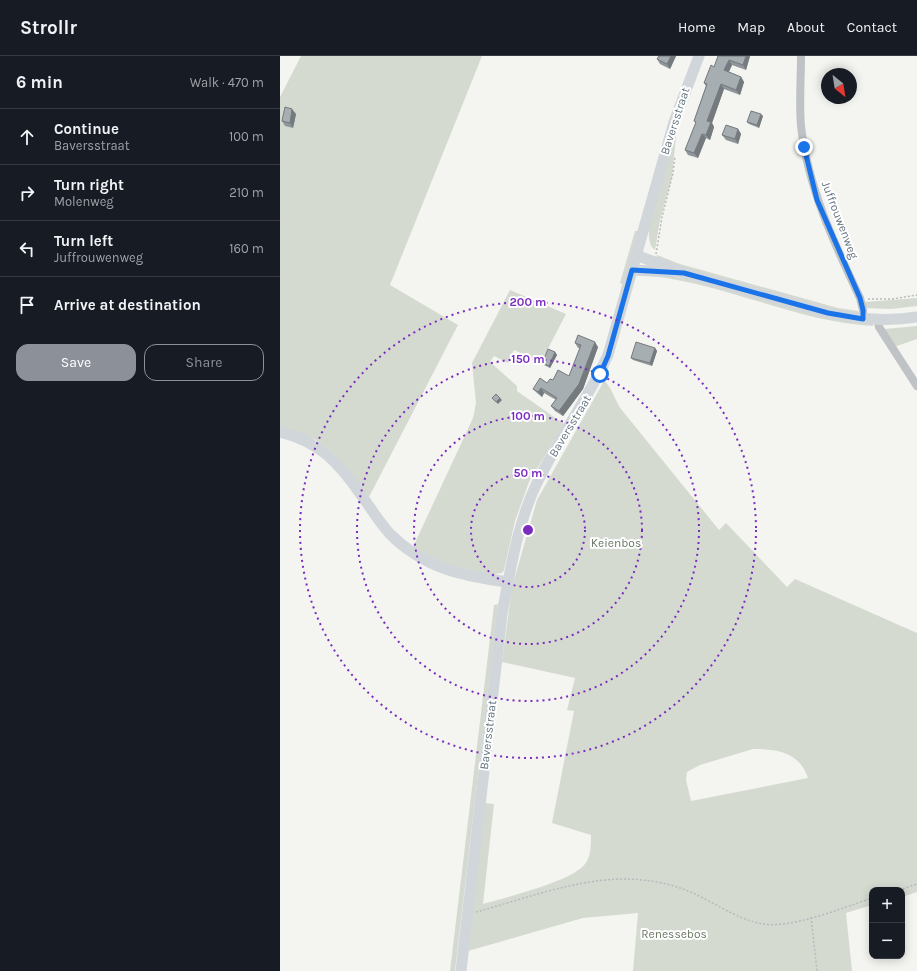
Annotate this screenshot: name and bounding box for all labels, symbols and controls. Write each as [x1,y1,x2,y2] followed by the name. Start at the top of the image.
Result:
[20,17,77,39] text: Strollr
[678,19,715,36] text: Home
[737,19,765,36] text: Map
[787,19,825,36] text: About
[847,19,897,36] text: Contact
[821,68,857,104] north arrow
[16,72,63,92] text: 6 min
[190,75,264,90] text: Walk · 470 m
[658,85,693,156] street label: Baversstraat
[54,120,119,138] text: Continue
[16,126,38,148] icon: ahead
[229,129,264,144] text: 100 m
[54,138,130,153] text: Baversstraat
[795,138,813,156] route end
[54,176,124,194] text: Turn right
[819,179,861,261] street label: Juffrouwenweg
[16,182,38,204] icon: right
[229,185,264,200] text: 210 m
[54,194,114,209] text: Molenweg
[54,232,113,250] text: Turn left
[16,238,38,260] icon: left
[229,241,264,256] text: 160 m
[54,250,143,265] text: Juffrouwenweg
[16,294,38,316] icon: arrive
[510,295,546,309] text: 200 m
[54,296,201,314] text: Arrive at destination
[16,344,136,381] button: Save
[144,344,264,381] button: Share
[511,352,545,366] text: 150 m
[591,365,609,383] route start
[546,392,594,460] street label: Baversstraat
[511,409,545,423] text: 100 m
[514,466,543,480] text: 50 m
[521,523,535,537] centre of rings
[591,536,641,550] park label: Keienbos
[477,699,499,770] street label: Baversstraat
[869,887,905,959] map controls
[869,887,905,923] button: +
[869,923,905,959] button: −
[641,927,707,941] park label: Renessebos

